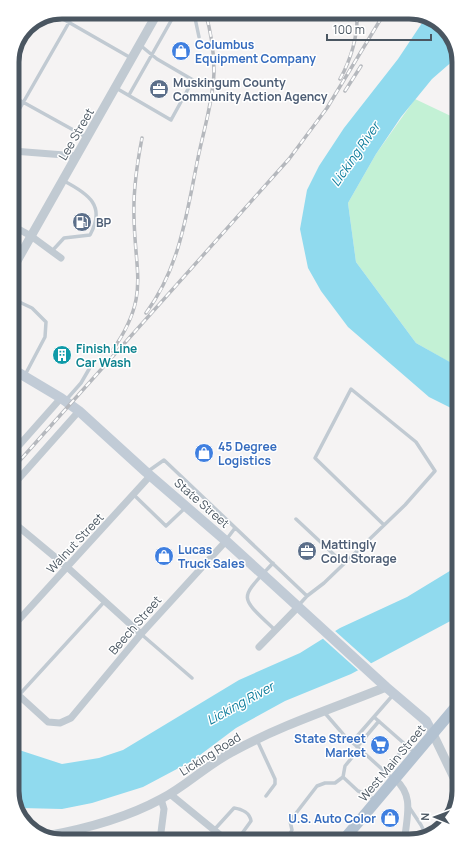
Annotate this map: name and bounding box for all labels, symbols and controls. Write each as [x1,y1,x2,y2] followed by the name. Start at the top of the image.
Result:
[327,16,431,42] scale bar
[333,21,365,38] text: 100 m
[195,36,316,67] place label: Columbus Equipment Company
[170,40,192,62] shop icon: Columbus Equipment Company
[173,74,328,105] place label: Muskingum County Community Action Agency
[148,78,170,100] office icon: Muskingum County Community Action Agency
[54,105,98,163] street label: Lee Street
[326,117,385,190] water label: Licking River
[71,211,93,233] fuel station icon: BP
[96,214,112,231] place label: BP
[76,340,137,371] place label: Finish Line Car Wash
[51,344,73,366] building icon: Finish Line Car Wash
[218,438,277,469] place label: 45 Degree Logistics
[193,442,215,464] shop icon: 45 Degree Logistics
[171,474,233,532] street label: State Street
[43,509,108,577] street label: Walnut Street
[321,536,397,567] place label: Mattingly Cold Storage
[296,540,318,562] office icon: Mattingly Cold Storage
[178,541,245,572] place label: Lucas Truck Sales
[153,545,175,567] shop icon: Lucas Truck Sales
[105,592,165,658] street label: Beech Street
[203,676,279,729] water label: Licking River
[355,721,429,805] street label: West Main Street
[176,728,244,780] street label: Licking Road
[294,730,366,761] place label: State Street Market
[369,734,391,756] supermarket icon: State Street Market
[415,797,455,837] north arrow
[379,807,401,829] shop icon: U.S. Auto Color
[288,810,376,827] place label: U.S. Auto Color
[417,813,432,821] text: N

